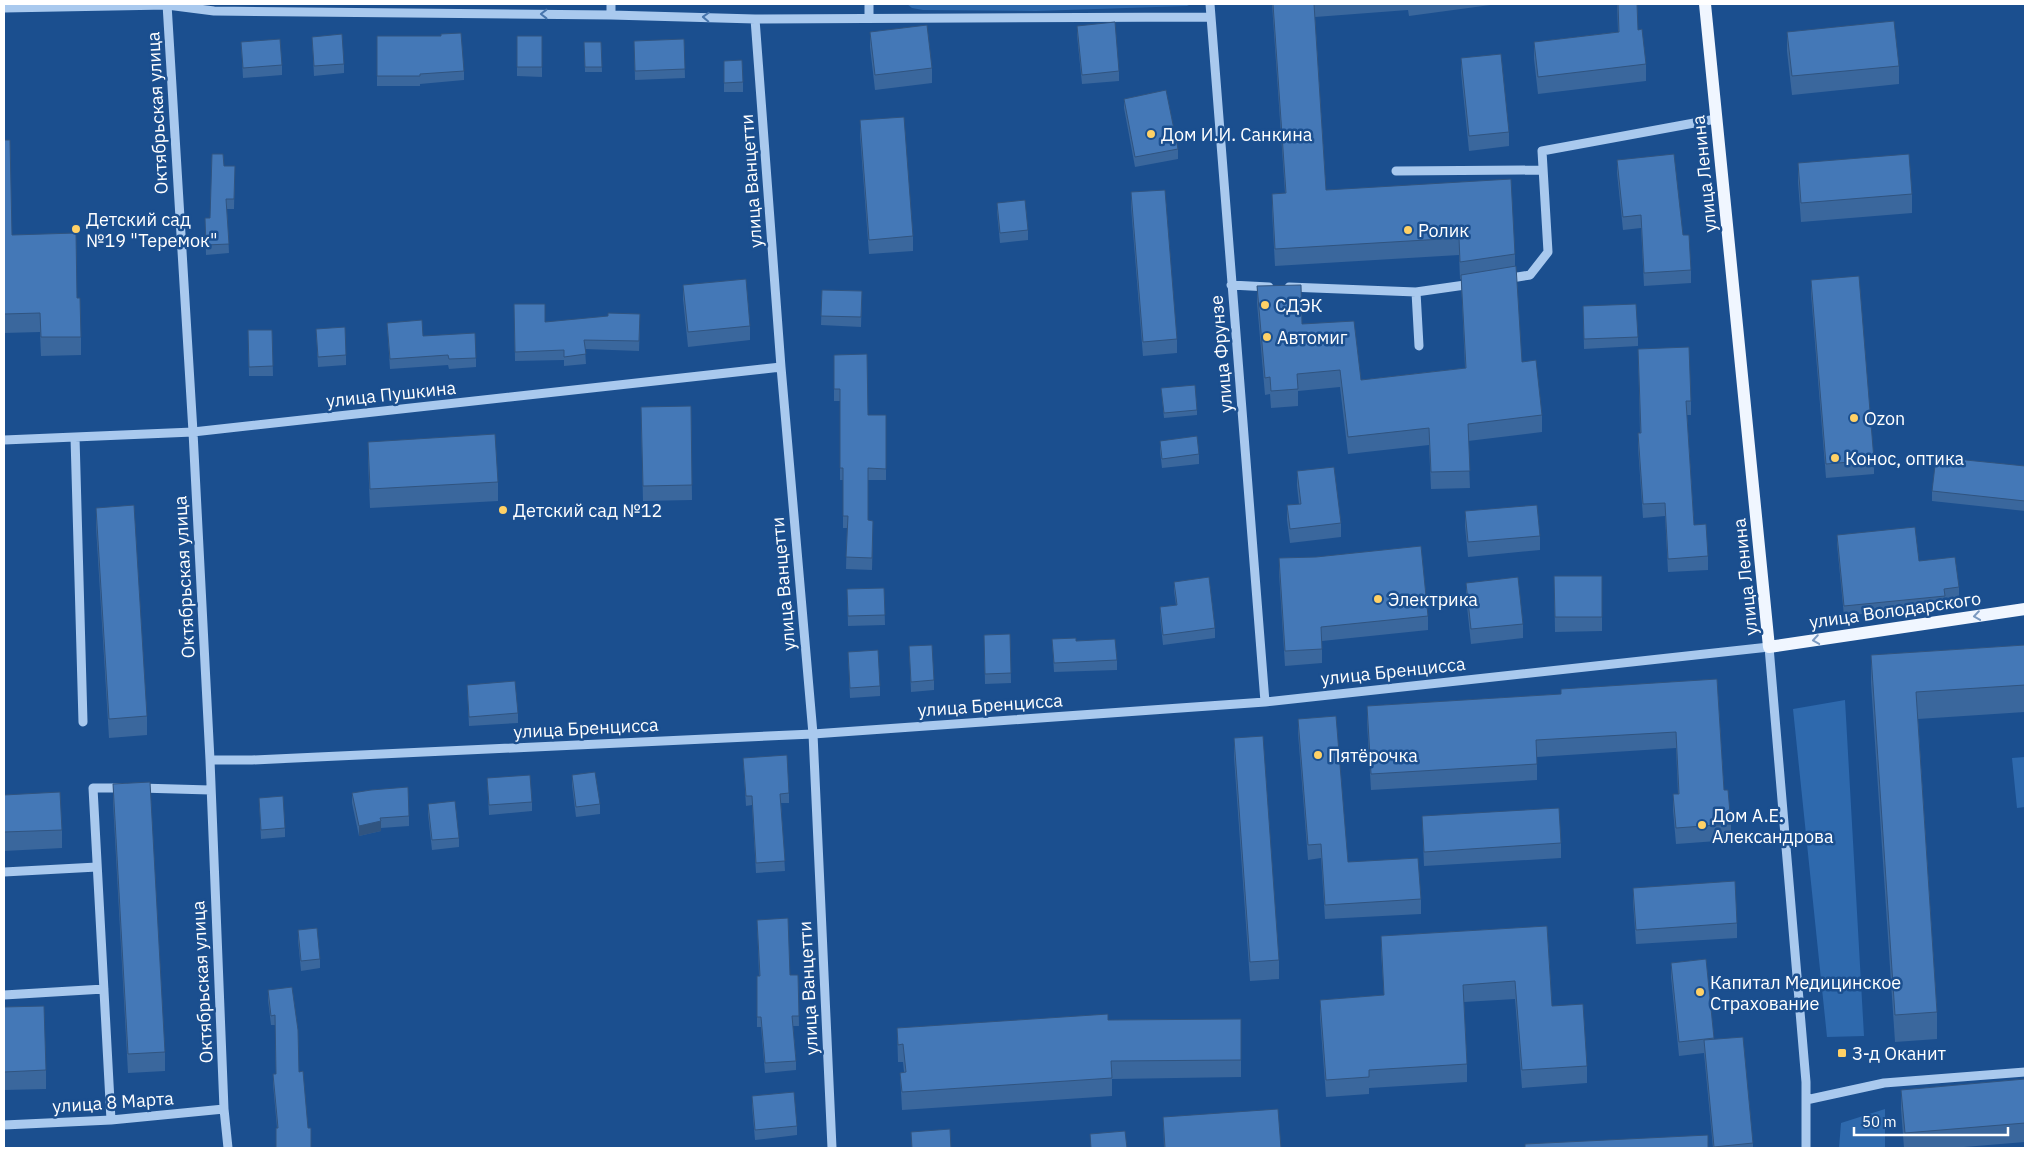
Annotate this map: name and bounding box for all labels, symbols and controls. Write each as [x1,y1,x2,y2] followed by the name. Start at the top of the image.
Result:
[540,9,548,19] one-way arrow
[702,12,710,22] one-way arrow
[141,31,173,195] street label: Октябрьская улица
[735,113,767,249] street label: улица Ванцетти
[1686,114,1722,234] street label: улица Ленина
[1161,123,1313,146] place label: Дом И.И. Санкина
[1145,128,1157,140] marker: Дом И.И. Санкина
[86,208,218,252] place label: Детский сад №19 "Теремок"
[1418,219,1469,242] place label: Ролик
[70,223,82,235] marker: Детский сад №19 "Теремок"
[1402,224,1414,236] marker: Ролик
[1204,294,1238,414] street label: улица Фрунзе
[1275,294,1323,317] place label: СДЭК
[1259,299,1271,311] marker: СДЭК
[1277,326,1348,349] place label: Автомиг
[1261,331,1273,343] marker: Автомиг
[325,376,458,412] street label: улица Пушкина
[1864,407,1905,430] place label: Ozon
[1848,412,1860,424] marker: Ozon
[1845,447,1965,470] place label: Конос, оптика
[1829,452,1841,464] marker: Конос, оптика
[168,495,200,659] street label: Октябрьская улица
[513,499,662,522] place label: Детский сад №12
[497,504,509,516] marker: Детский сад №12
[766,516,800,652] street label: улица Ванцетти
[1727,517,1763,637] street label: улица Ленина
[1808,587,1982,633] street label: улица Володарского
[1388,588,1478,611] place label: Электрика
[1372,593,1384,605] marker: Электрика
[1973,610,1981,621] one-way arrow
[1812,634,1821,644] one-way arrow
[1319,652,1467,690] street label: улица Бренцисса
[917,688,1064,722] street label: улица Бренцисса
[513,713,660,743] street label: улица Бренцисса
[1328,744,1418,767] place label: Пятёрочка
[1312,749,1324,761] marker: Пятёрочка
[1712,804,1834,848] place label: Дом А.Е. Александрова
[1696,819,1708,831] marker: Дом А.Е. Александрова
[186,900,218,1064] street label: Октябрьская улица
[793,920,823,1056] street label: улица Ванцетти
[1710,971,1901,1015] place label: Капитал Медицинское Страхование
[1694,986,1706,998] marker: Капитал Медицинское Страхование
[1852,1042,1946,1065] place label: З-д Оканит
[1836,1047,1848,1059] marker: З-д Оканит
[52,1086,175,1118] street label: улица 8 Марта
[1854,1104,2008,1136] scale bar
[1862,1112,1897,1131] text: 50 m

